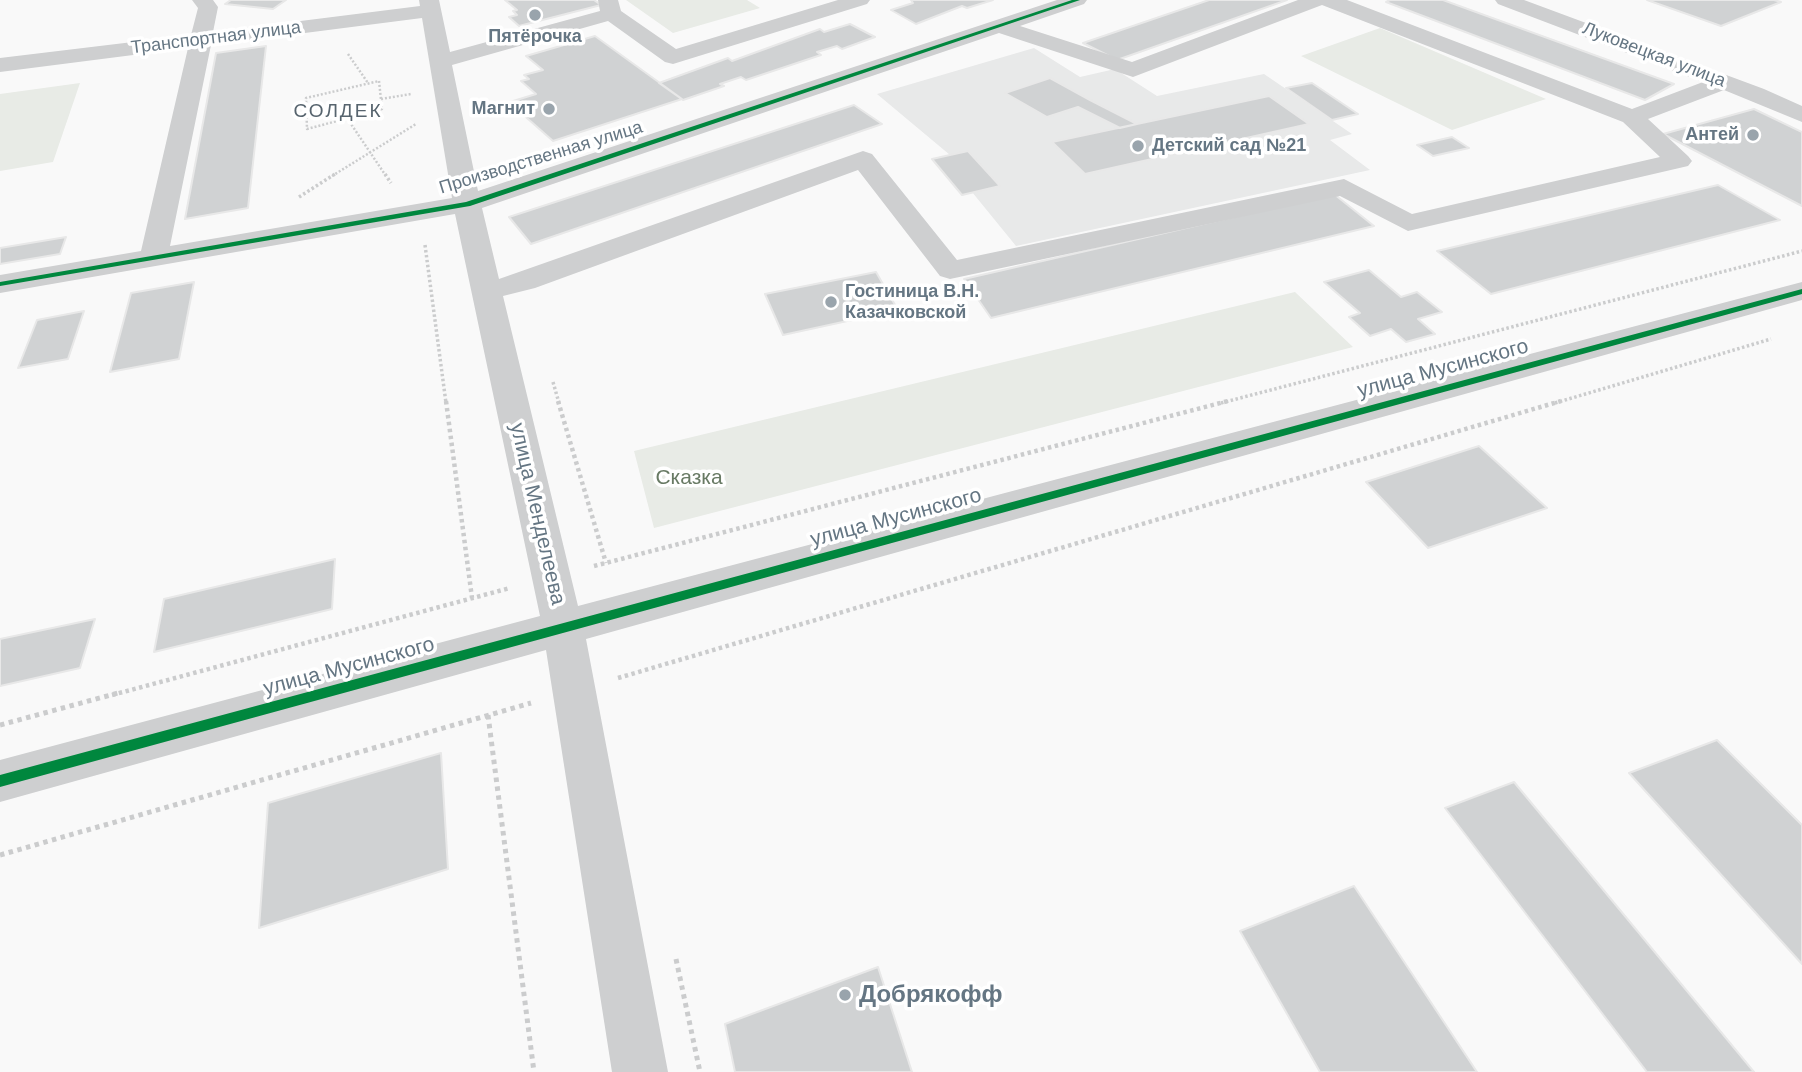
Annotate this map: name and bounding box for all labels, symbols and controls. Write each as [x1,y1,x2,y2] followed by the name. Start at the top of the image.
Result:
[527,7,543,23] marker: Пятёрочка
[130,17,302,59] street label: Транспортная улица
[1580,18,1728,92] street label: Луковецкая улица
[488,26,582,48] place label: Пятёрочка
[472,98,535,120] place label: Магнит
[294,101,382,123] district label: СОЛДЕК
[541,101,557,117] marker: Магнит
[437,117,645,199] street label: Производственная улица
[1685,124,1739,146] place label: Антей
[1745,127,1761,143] marker: Антей
[1152,135,1306,157] place label: Детский сад №21
[1130,138,1146,154] marker: Детский сад №21
[845,281,979,324] place label: Гостиница В.Н. Казачковской
[823,294,839,310] marker: Гостиница В.Н. Казачковской
[1355,334,1531,404] street label: улица Мусинского
[504,421,570,607] street label: улица Менделеева
[655,465,723,491] park label: Сказка
[808,483,984,553] street label: улица Мусинского
[261,632,437,702] street label: улица Мусинского
[859,981,1003,1009] place label: Добрякофф
[837,987,853,1003] marker: Добрякофф

